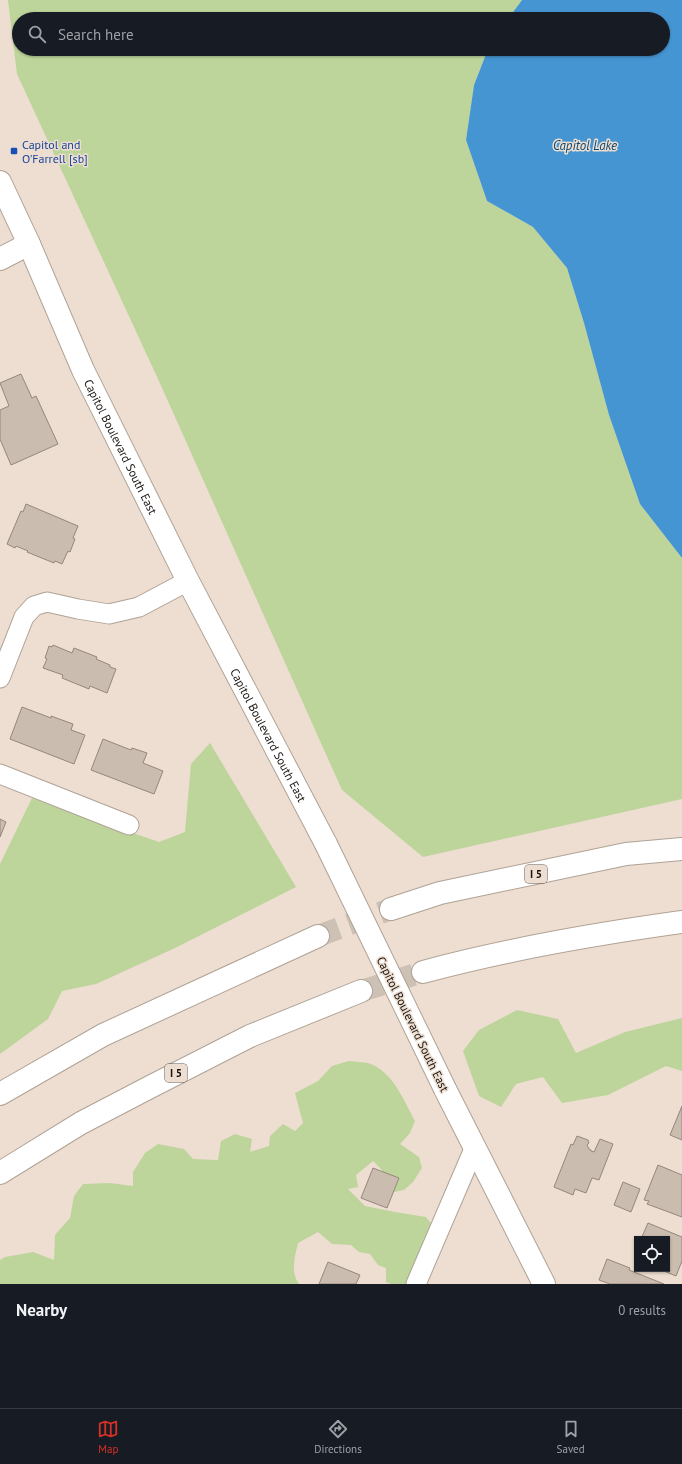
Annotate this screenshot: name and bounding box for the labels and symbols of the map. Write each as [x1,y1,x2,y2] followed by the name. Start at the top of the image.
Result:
[22,137,88,166] place label: Capitol and O'Farrell [sb]
[553,137,617,154] water label: Capitol Lake
[9,146,19,156] marker: Capitol and O'Farrell [sb]
[81,377,161,517] street label: Capitol Boulevard South East
[228,665,310,804] street label: Capitol Boulevard South East
[525,865,547,883] road number: I 5
[374,954,452,1094] street label: Capitol Boulevard South East
[165,1064,187,1082] road number: I 5

